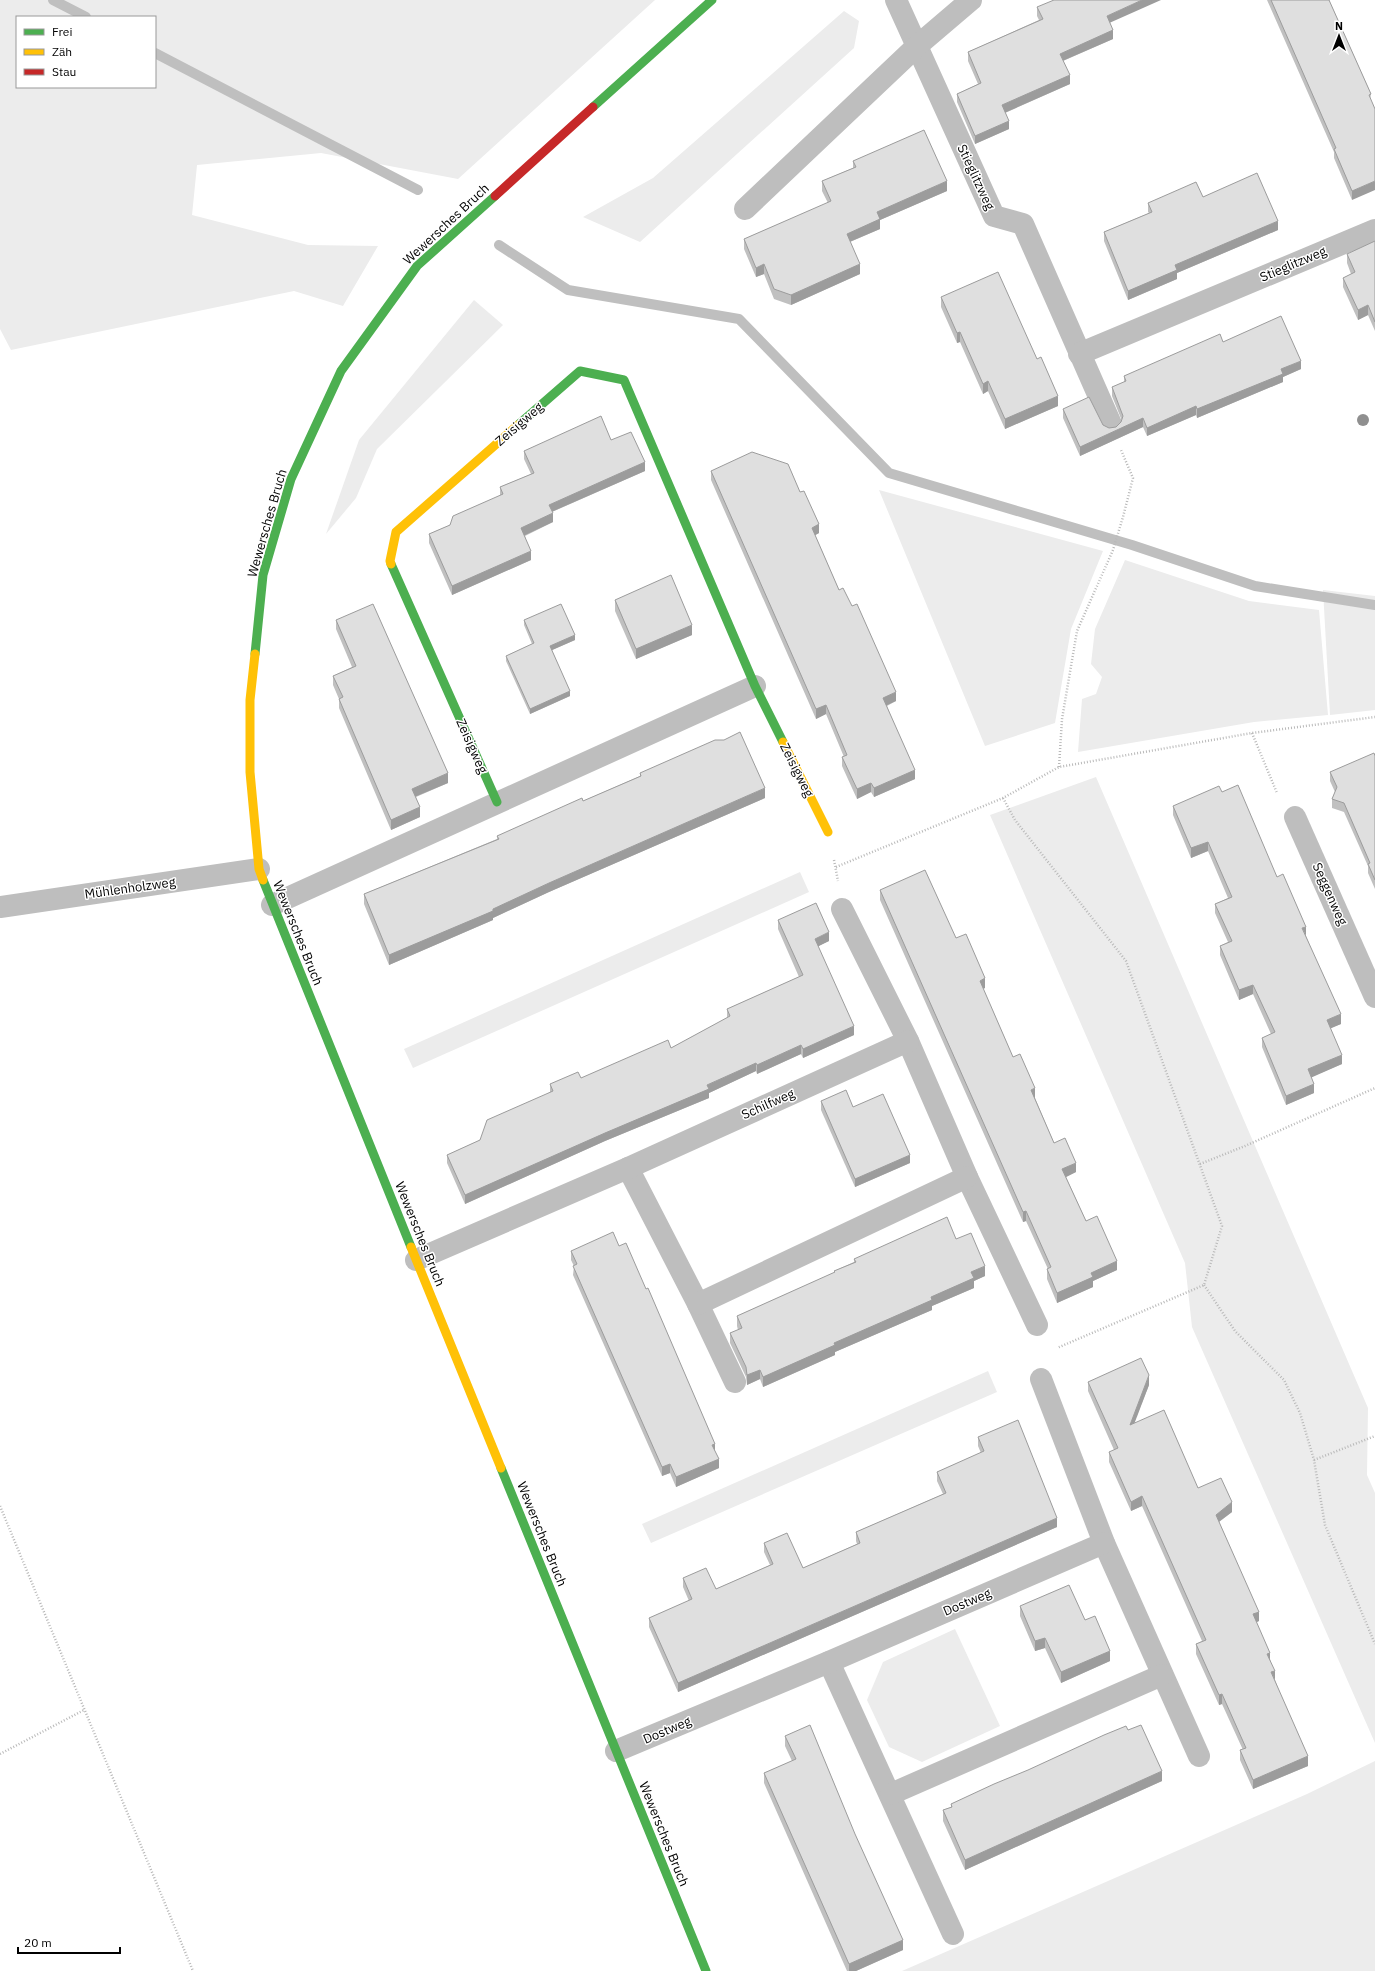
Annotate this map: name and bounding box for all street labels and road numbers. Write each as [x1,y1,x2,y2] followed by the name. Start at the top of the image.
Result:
[953,141,999,213] street label: Stieglitzweg
[399,180,493,268] street label: Wewersches Bruch
[1257,242,1329,286] street label: Stieglitzweg
[491,398,547,450] street label: Zeisigweg
[243,467,291,579] street label: Wewersches Bruch
[452,716,492,776] street label: Zeisigweg
[776,740,818,800] street label: Zeisigweg
[1309,860,1351,928] street label: Seggenweg
[83,873,177,903] street label: Mühlenholzweg
[269,878,327,988] street label: Wewersches Bruch
[739,1085,797,1123] street label: Schilfweg
[391,1179,449,1289] street label: Wewersches Bruch
[513,1479,571,1589] street label: Wewersches Bruch
[940,1584,994,1620] street label: Dostweg
[640,1712,694,1748] street label: Dostweg
[635,1779,693,1889] street label: Wewersches Bruch

